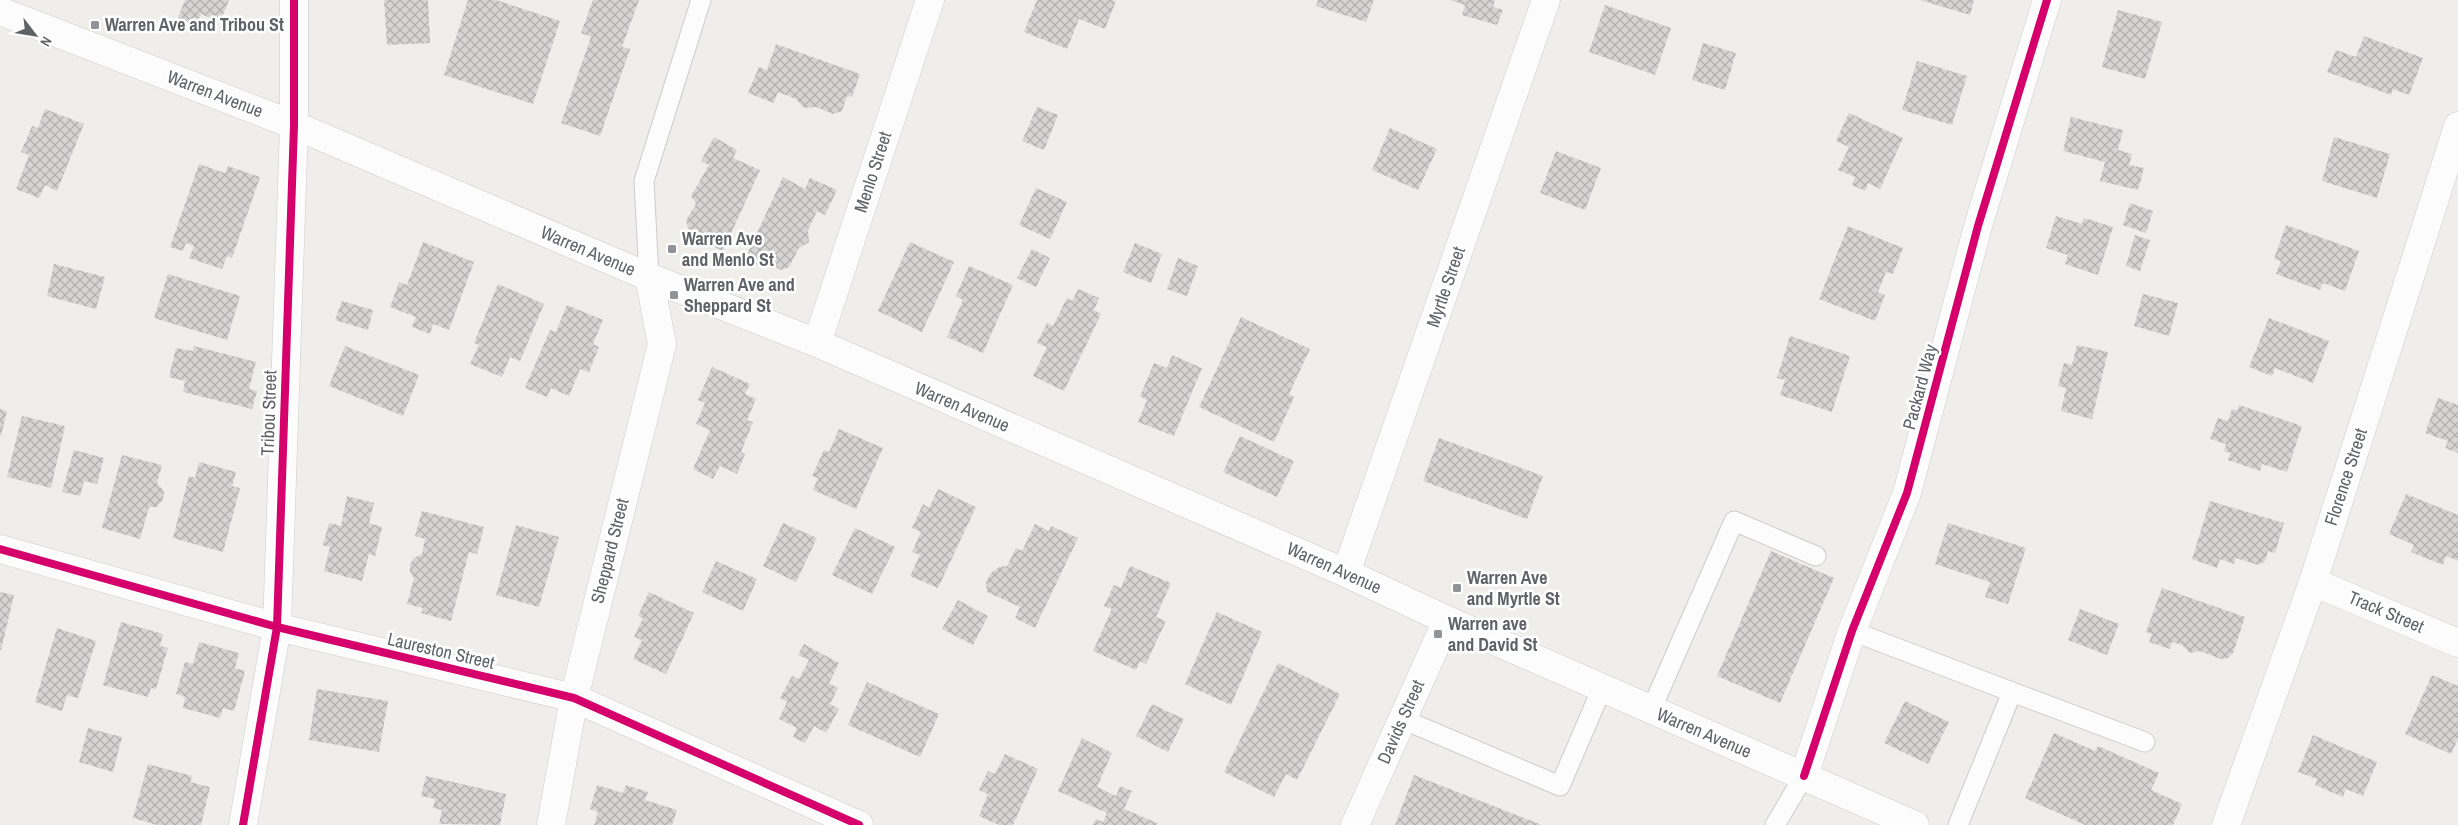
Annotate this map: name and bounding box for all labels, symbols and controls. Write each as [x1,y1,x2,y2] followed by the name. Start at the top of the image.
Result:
[10,10,60,60] north arrow
[105,12,284,37] place label: Warren Ave and Tribou St
[89,19,101,31] marker: Warren Ave and Tribou St
[36,34,56,50] text: N
[164,64,267,123] street label: Warren Avenue
[848,128,897,216] street label: Menlo Street
[537,219,640,282] street label: Warren Avenue
[682,226,774,272] place label: Warren Ave and Menlo St
[666,243,678,255] marker: Warren Ave and Menlo St
[1420,243,1471,330] street label: Myrtle Street
[684,272,795,318] place label: Warren Ave and Sheppard St
[668,289,680,301] marker: Warren Ave and Sheppard St
[1896,341,1943,432] street label: Packard Way
[255,370,282,456] street label: Tribou Street
[911,375,1014,438] street label: Warren Avenue
[2318,425,2373,529] street label: Florence Street
[584,496,635,606] street label: Sheppard Street
[1283,536,1385,599] street label: Warren Avenue
[1467,565,1560,611] place label: Warren Ave and Myrtle St
[1451,582,1463,594] marker: Warren Ave and Myrtle St
[2345,584,2428,639] street label: Track Street
[1448,611,1537,657] place label: Warren ave and David St
[385,626,497,675] street label: Laureston Street
[1432,628,1444,640] marker: Warren ave and David St
[1371,676,1430,768] street label: Davids Street
[1653,701,1756,764] street label: Warren Avenue

